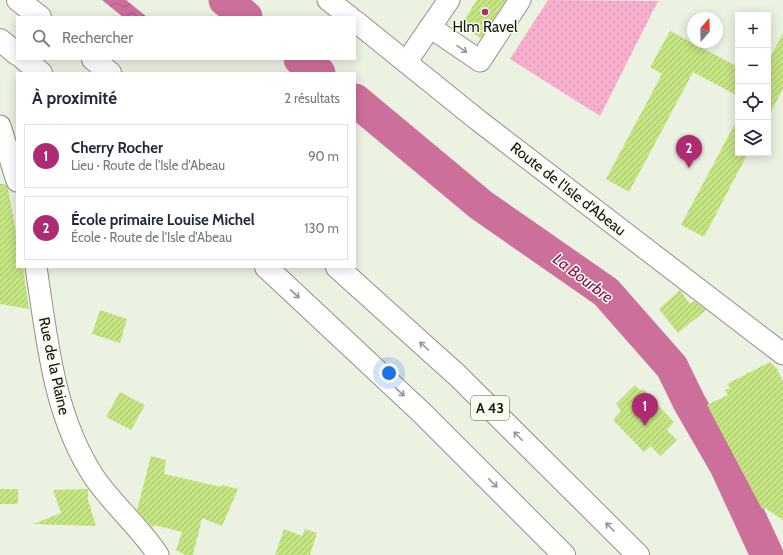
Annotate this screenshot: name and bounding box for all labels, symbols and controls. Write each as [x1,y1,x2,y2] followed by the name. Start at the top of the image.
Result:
[480,7,490,17] marker: Hlm Ravel
[687,12,723,48] north arrow
[735,12,771,156] map controls
[735,12,771,48] button: +
[16,16,356,60] search box
[453,18,518,36] place label: Hlm Ravel
[30,27,52,49] icon: search
[62,29,133,47] text: Rechercher
[457,45,468,53] one-way arrow
[735,48,771,84] button: −
[735,84,771,120] button: locate
[32,88,117,108] text: À proximité
[284,90,340,106] text: 2 résultats
[735,120,771,156] button: layers
[676,135,702,168] pin: 2
[507,138,629,240] street label: Route de l'Isle d'Abeau
[71,139,163,157] text: Cherry Rocher
[44,148,48,164] text: 1
[308,148,339,164] text: 90 m
[71,157,225,173] text: Lieu · Route de l'Isle d'Abeau
[71,211,255,229] text: École primaire Louise Michel
[43,220,49,236] text: 2
[304,220,339,236] text: 130 m
[71,229,232,245] text: École · Route de l'Isle d'Abeau
[549,249,617,307] water label: La Bourbre
[289,289,300,298] one-way arrow
[35,315,73,417] street label: Rue de la Plaine
[419,341,429,350] one-way arrow
[379,363,399,383] your location
[395,387,405,397] one-way arrow
[632,393,658,426] pin: 1
[471,396,509,420] road number: A 43
[513,431,523,441] one-way arrow
[488,478,497,488] one-way arrow
[605,523,615,532] one-way arrow

